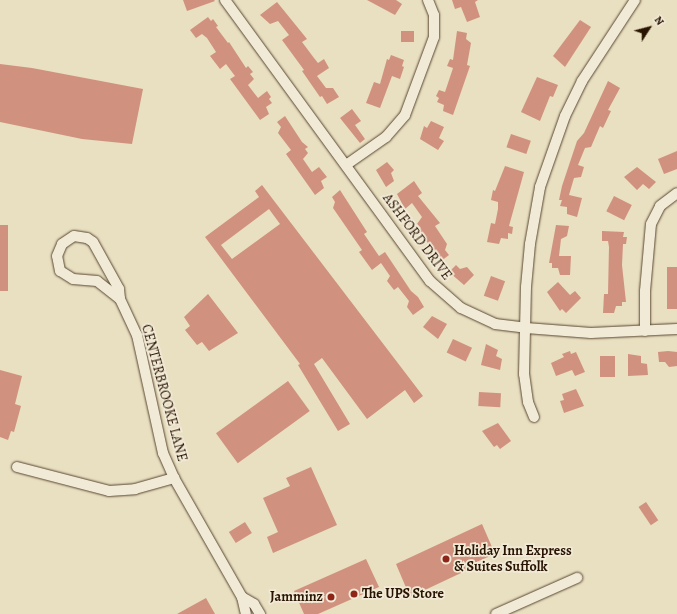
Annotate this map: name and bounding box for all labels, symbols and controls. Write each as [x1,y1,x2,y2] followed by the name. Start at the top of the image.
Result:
[629,8,669,48] north arrow
[651,13,668,28] text: N
[379,190,455,284] street label: ASHFORD DRIVE
[138,323,190,463] street label: CENTERBROOKE LANE
[454,543,572,576] place label: Holiday Inn Express & Suites Suffolk
[441,554,451,564] marker: Holiday Inn Express & Suites Suffolk
[362,586,444,602] place label: The UPS Store
[270,589,323,605] place label: Jamminz
[349,589,359,599] marker: The UPS Store
[326,592,336,602] marker: Jamminz

